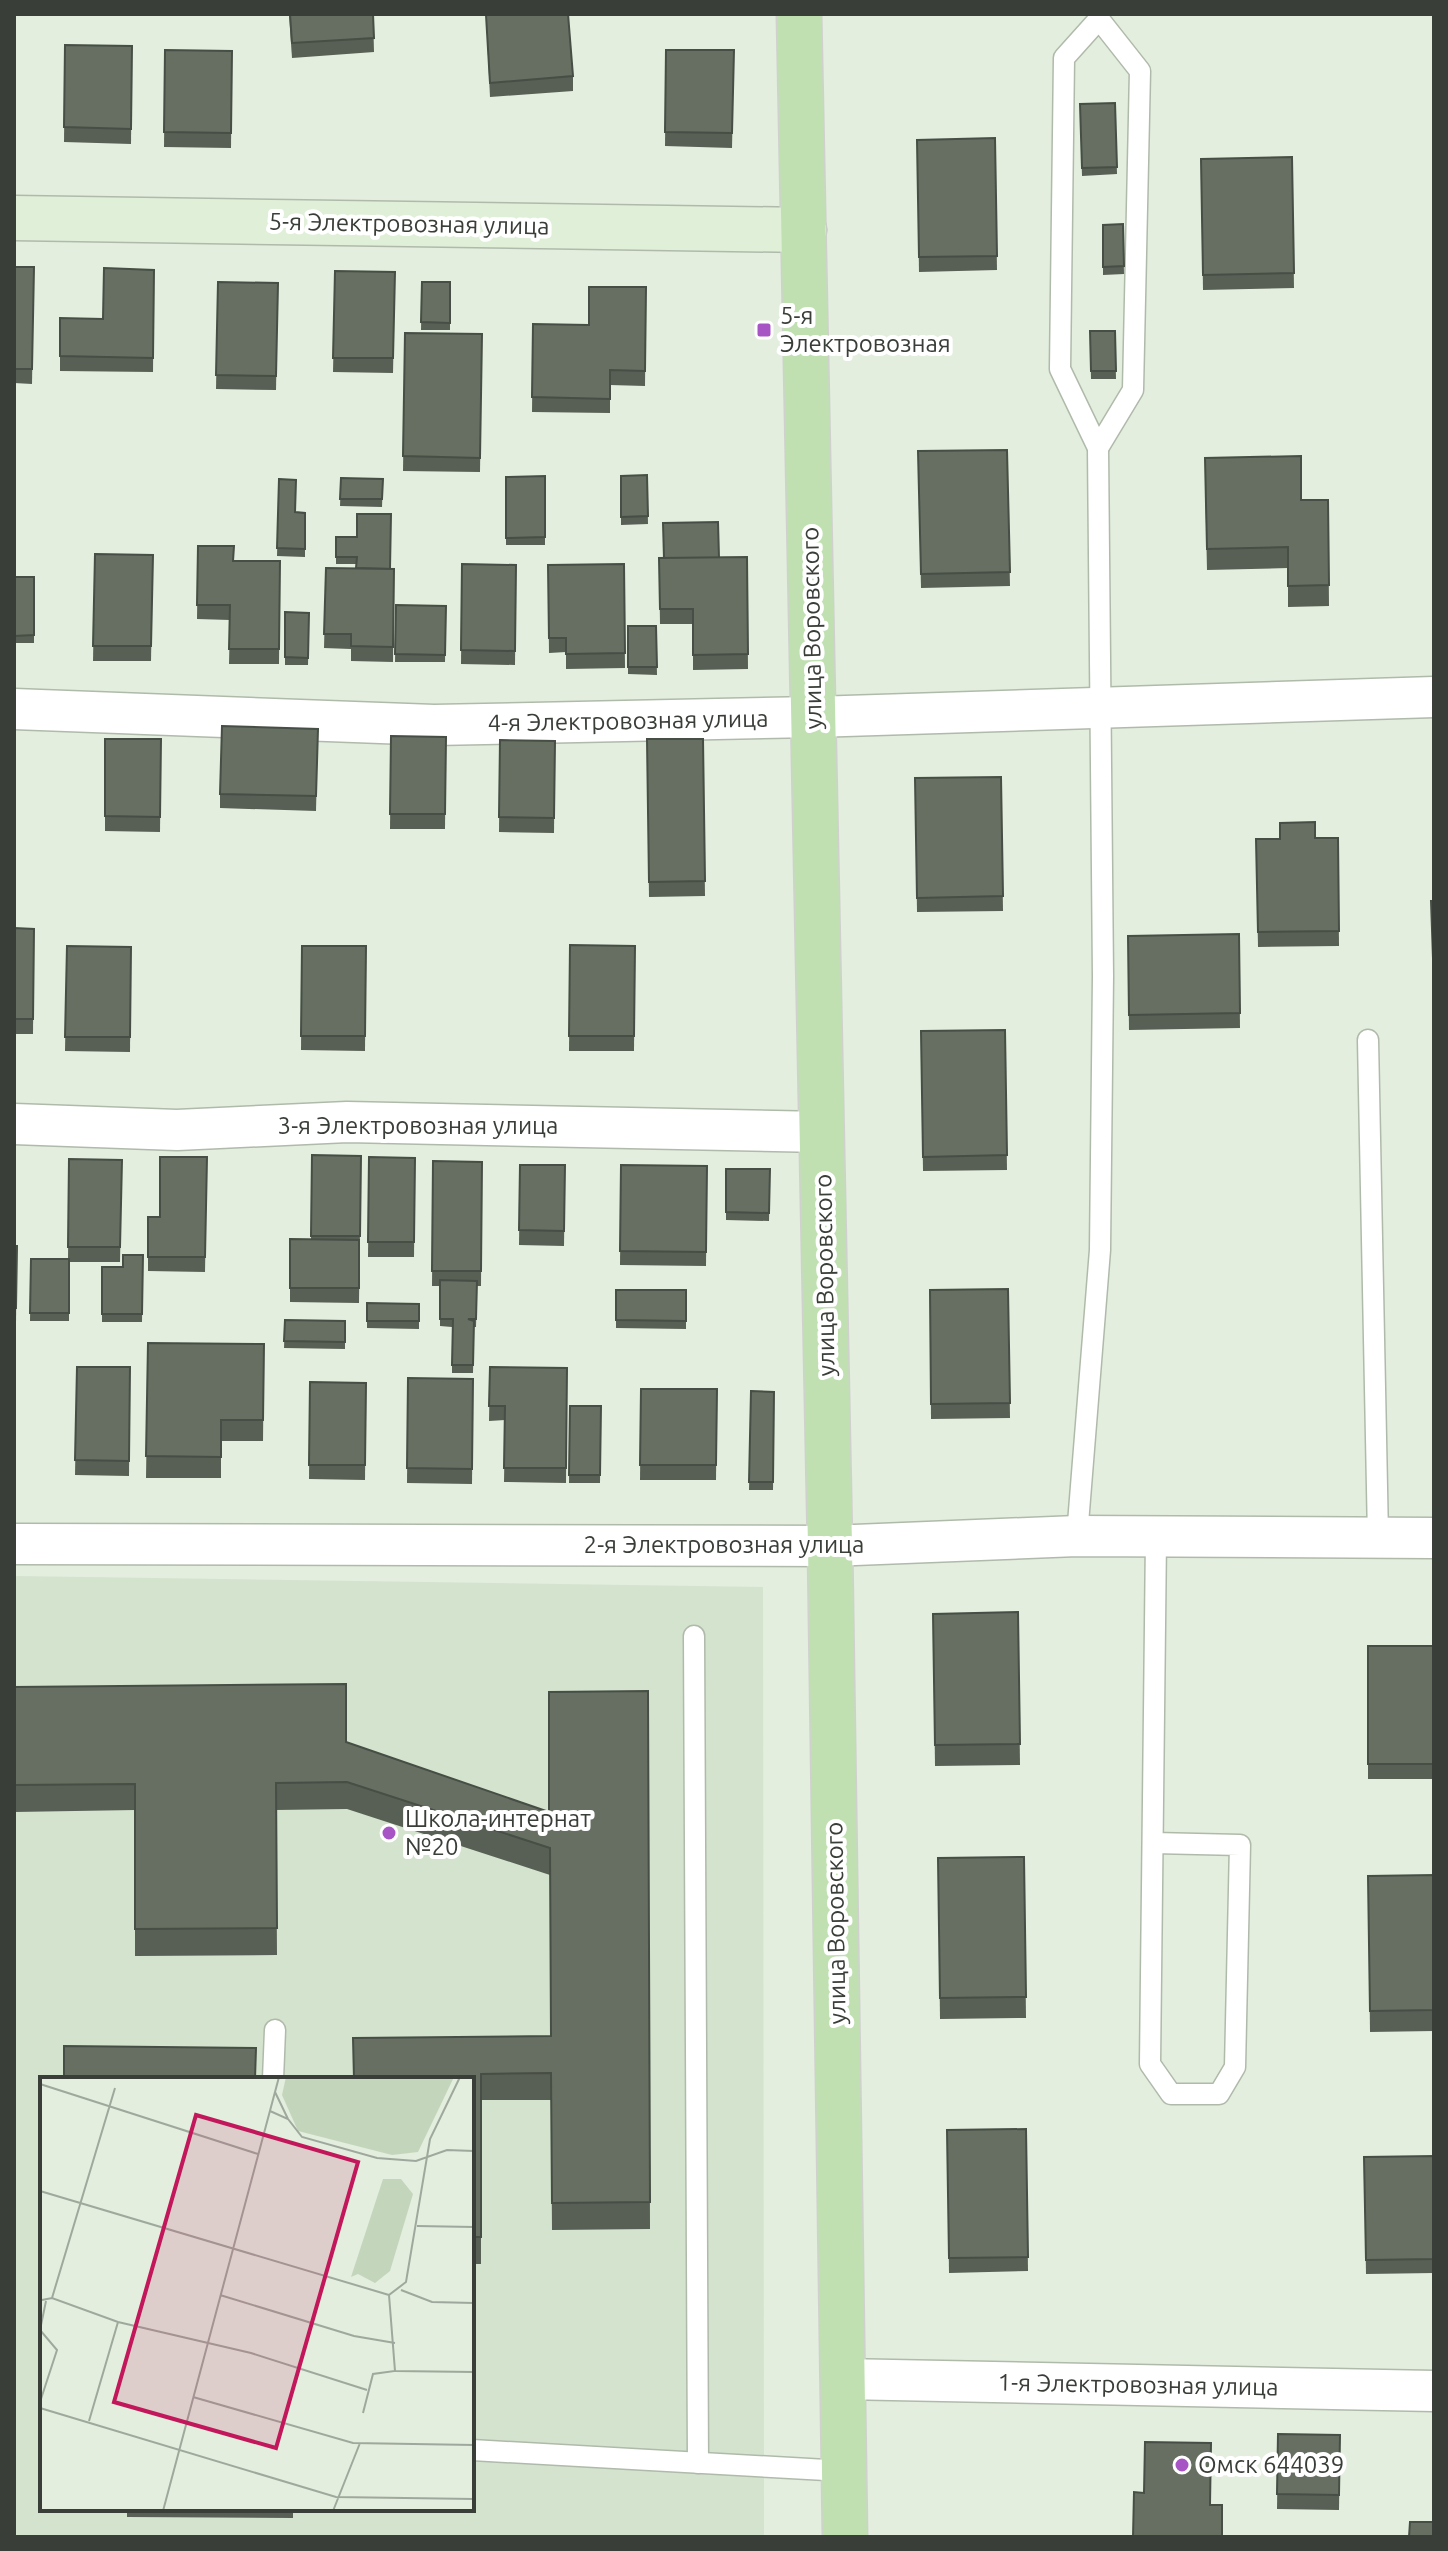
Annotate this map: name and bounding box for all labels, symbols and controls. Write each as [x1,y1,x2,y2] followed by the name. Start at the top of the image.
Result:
[268,208,550,239] street label: 5-я Электровозная улица
[780,302,951,357] place label: 5-я Электровозная
[755,321,773,339] marker: 5-я Электровозная
[796,526,827,730] street label: улица Воровского
[487,705,769,736] street label: 4-я Электровозная улица
[278,1112,558,1139] street label: 3-я Электровозная улица
[809,1173,840,1377] street label: улица Воровского
[584,1531,864,1558] street label: 2-я Электровозная улица
[405,1805,591,1860] place label: Школа-интернат №20
[820,1821,851,2025] street label: улица Воровского
[380,1824,398,1842] marker: Школа-интернат №20
[40,2077,474,2511] inset map
[997,2369,1279,2400] street label: 1-я Электровозная улица
[1198,2451,1344,2478] place label: Омск 644039
[1173,2456,1191,2474] marker: Омск 644039

